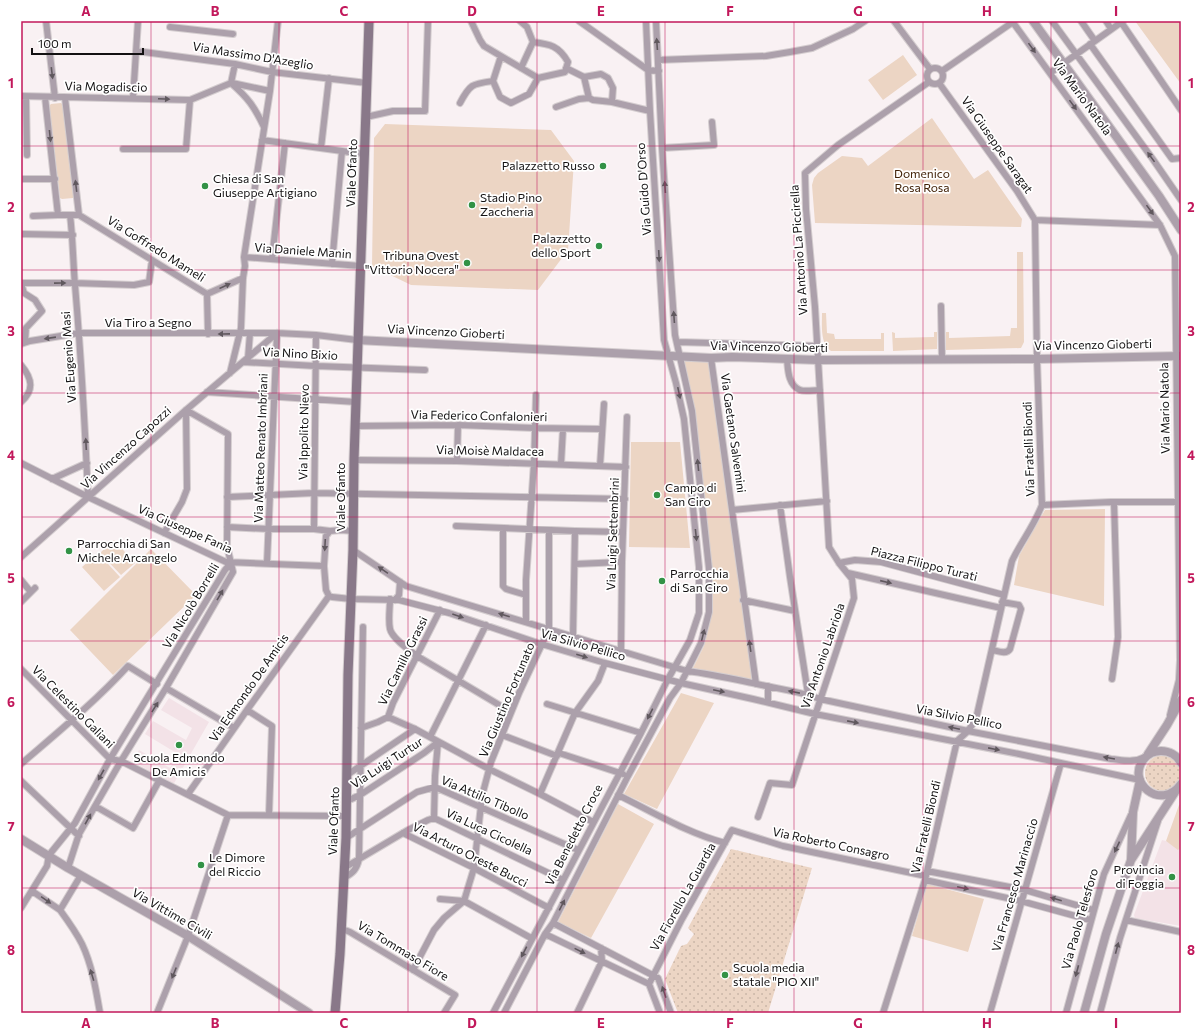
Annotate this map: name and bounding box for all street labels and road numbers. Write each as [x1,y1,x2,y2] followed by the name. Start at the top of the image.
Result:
[192,39,315,72] street label: Via Massimo D'Azeglio
[1050,55,1115,138] street label: Via Mario Natola
[64,78,148,94] street label: Via Mogadiscio
[959,93,1037,196] street label: Via Giuseppe Saragat
[343,138,359,208] street label: Viale Ofanto
[633,142,653,236] street label: Via Guido D'Orso
[786,184,810,316] street label: Via Antonio La Piccirella
[105,212,208,284] street label: Via Goffredo Mameli
[254,240,352,260] street label: Via Daniele Manin
[58,311,78,403] street label: Via Eugenio Masi
[104,315,192,329] street label: Via Tiro a Segno
[387,321,505,341] street label: Via Vincenzo Gioberti
[1034,336,1152,352] street label: Via Vincenzo Gioberti
[710,338,828,354] street label: Via Vincenzo Gioberti
[262,344,338,362] street label: Via Nino Bixio
[1156,362,1172,454] street label: Via Mario Natola
[719,372,749,494] street label: Via Gaetano Salvemini
[250,373,270,523] street label: Via Matteo Renato Imbriani
[295,384,311,480] street label: Via Ippolito Nievo
[1019,401,1037,497] street label: Via Fratelli Biondi
[77,403,173,491] street label: Via Vincenzo Capozzi
[410,407,548,423] street label: Via Federico Confalonieri
[436,442,544,458] street label: Via Moisè Maldacea
[333,463,347,531] street label: Viale Ofanto
[603,477,621,591] street label: Via Luigi Settembrini
[136,501,235,555] street label: Via Giuseppe Fania
[869,543,979,583] street label: Piazza Filippo Turati
[159,560,221,651] street label: Via Nicolò Borrelli
[797,601,847,710] street label: Via Antonio Labriola
[374,614,430,707] street label: Via Camillo Grassi
[539,625,627,663] street label: Via Silvio Pellico
[206,631,291,744] street label: Via Edmondo De Amicis
[475,640,537,759] street label: Via Giustino Fortunato
[29,662,118,751] street label: Via Celestino Galiani
[915,701,1004,731] street label: Via Silvio Pellico
[348,734,425,791] street label: Via Luigi Turtur
[439,772,532,822] street label: Via Attilio Tibollo
[908,779,943,875] street label: Via Fratelli Biondi
[541,782,605,888] street label: Via Benedetto Croce
[325,786,341,856] street label: Viale Ofanto
[444,805,535,857] street label: Via Luca Cicolella
[988,816,1040,953] street label: Via Francesco Marinaccio
[410,819,531,889] street label: Via Arturo Oreste Bucci
[771,824,891,862] street label: Via Roberto Consagro
[647,840,718,953] street label: Via Fiorello La Guardia
[1058,866,1100,971] street label: Via Paolo Telesforo
[130,885,215,942] street label: Via Vittime Civili
[355,917,452,983] street label: Via Tommaso Fiore

